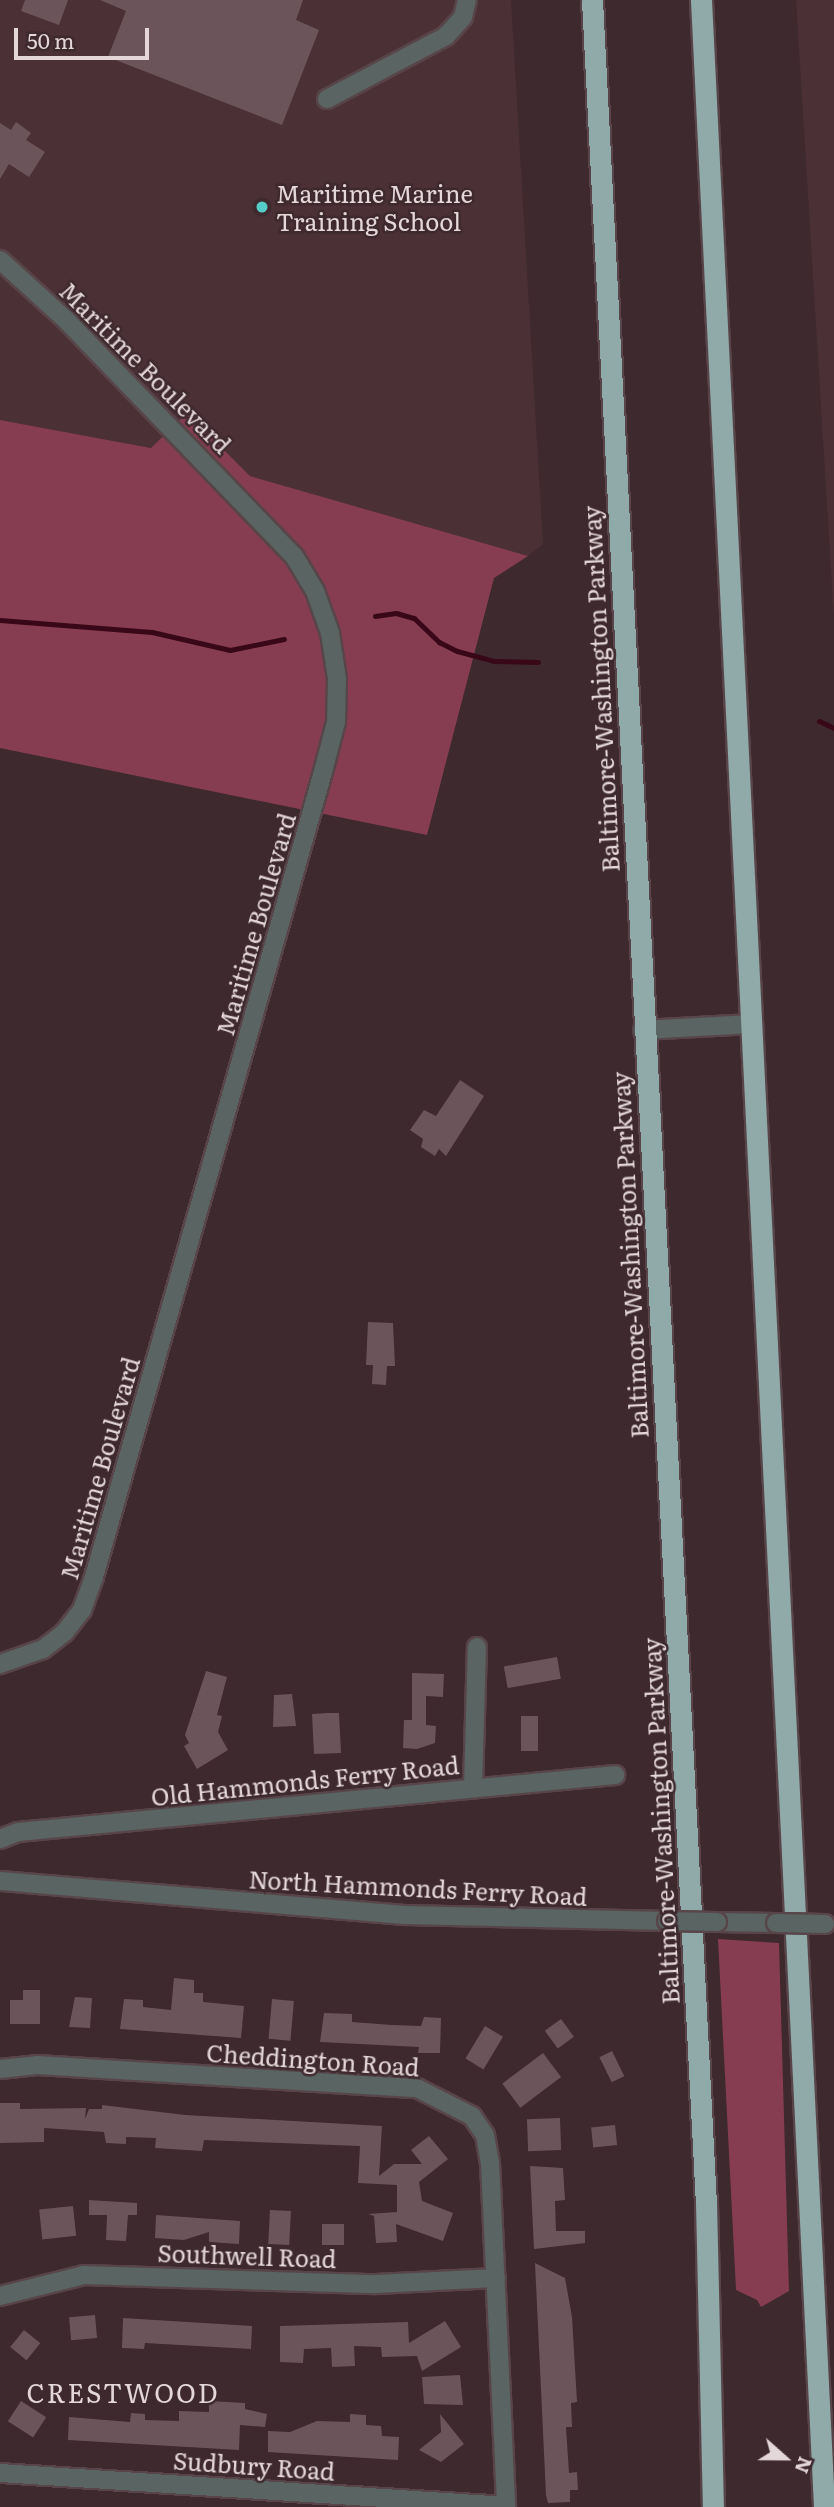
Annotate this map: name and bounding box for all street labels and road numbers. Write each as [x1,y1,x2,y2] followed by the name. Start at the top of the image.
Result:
[54,275,238,459] street label: Maritime Boulevard
[576,505,624,873] street label: Baltimore-Washington Parkway
[209,809,301,1039] street label: Maritime Boulevard
[605,1071,653,1439] street label: Baltimore-Washington Parkway
[53,1353,145,1583] street label: Maritime Boulevard
[636,1637,684,2005] street label: Baltimore-Washington Parkway
[149,1749,461,1811] street label: Old Hammonds Ferry Road
[248,1864,588,1910] street label: North Hammonds Ferry Road
[206,2037,420,2081] street label: Cheddington Road
[157,2237,337,2273] street label: Southwell Road
[172,2445,336,2485] street label: Sudbury Road

